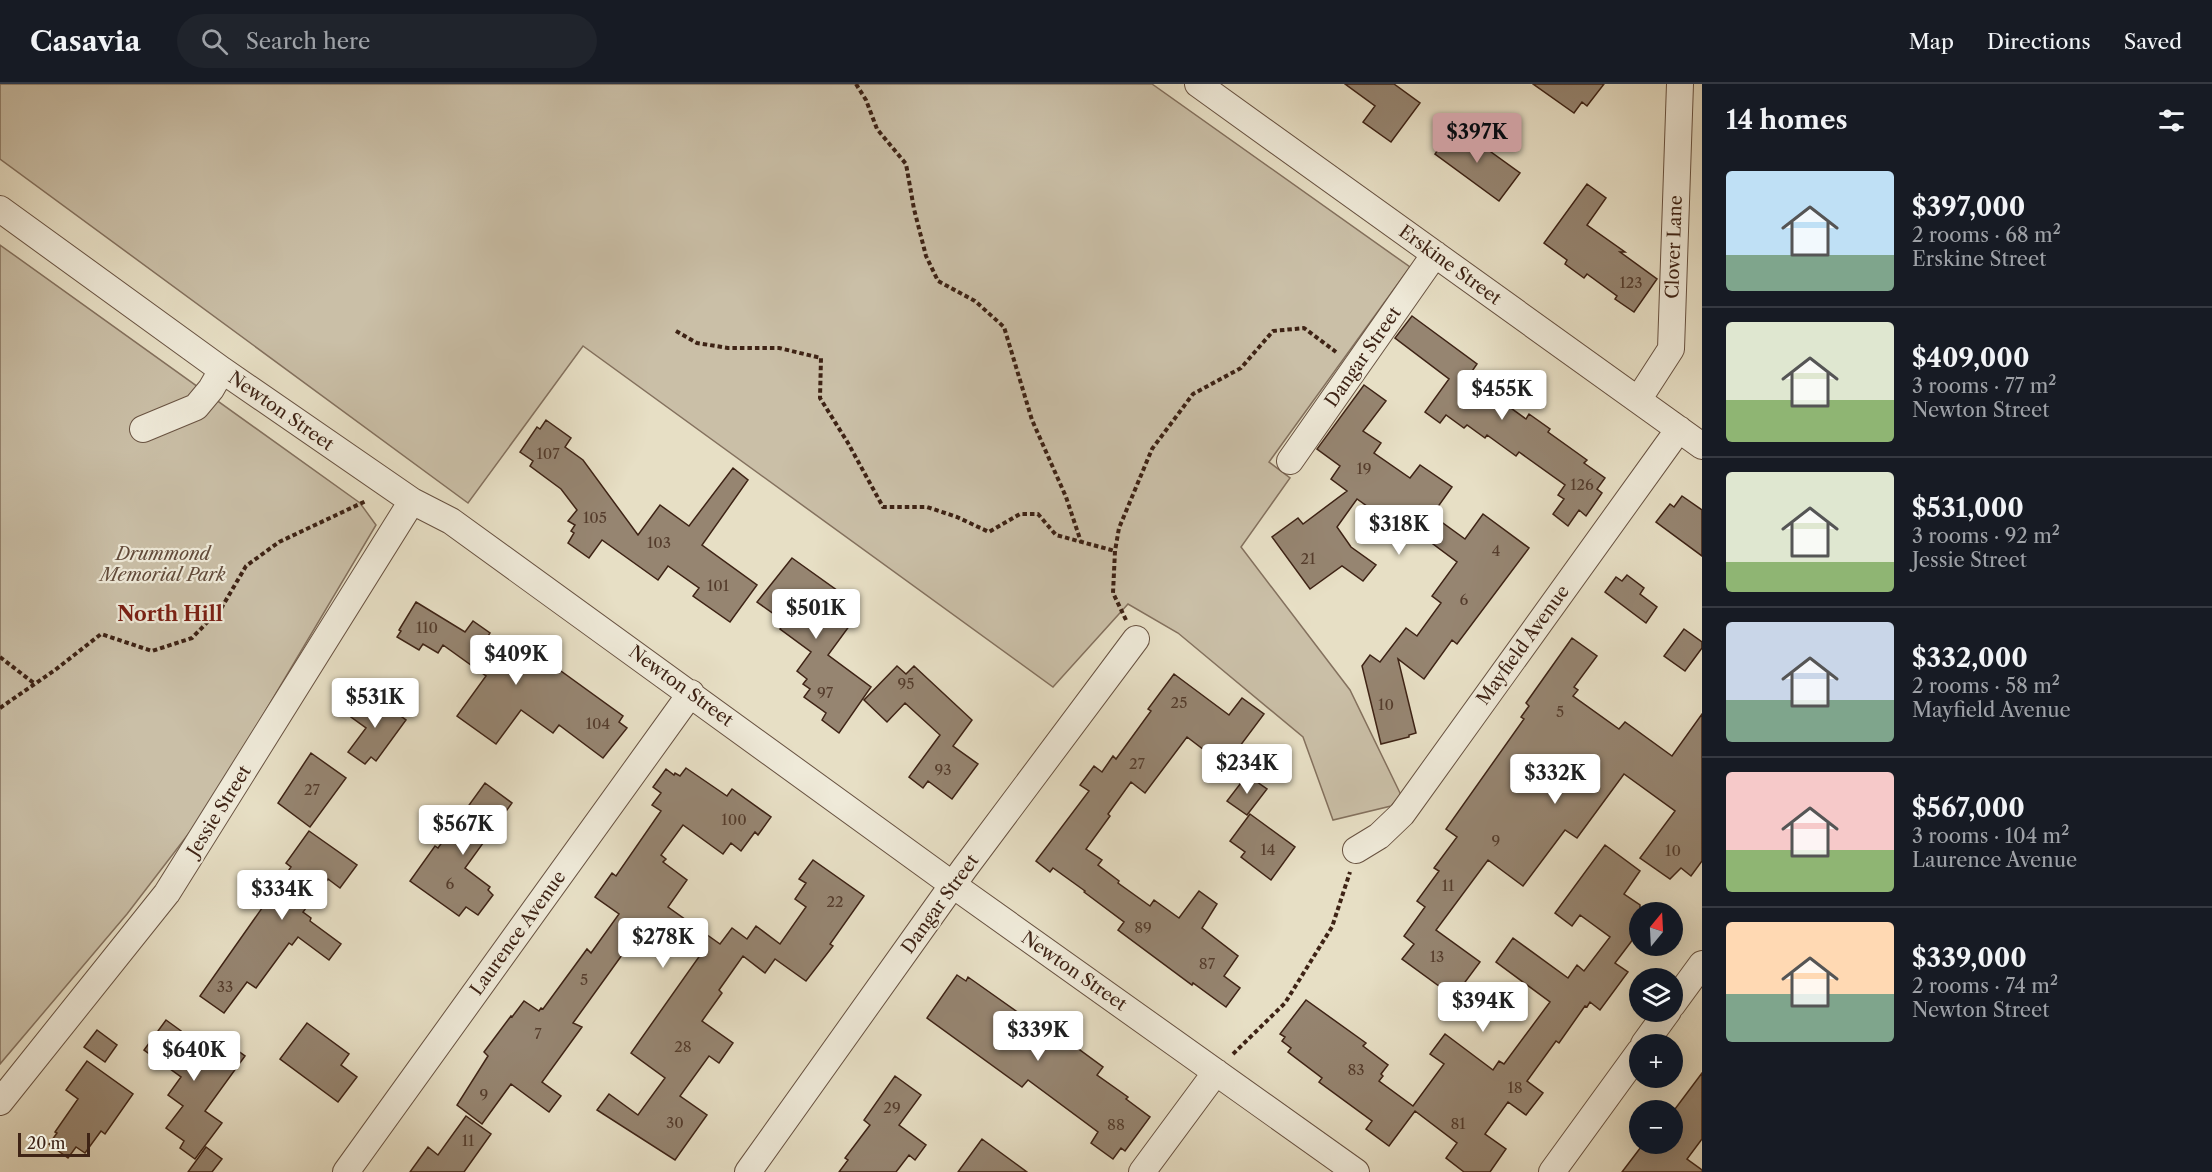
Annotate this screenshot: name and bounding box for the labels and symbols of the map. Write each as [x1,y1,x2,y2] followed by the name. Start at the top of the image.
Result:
[1435,113,1519,164] pin: $397K
[1661,195,1687,299] street label: Clover Lane
[1395,221,1506,310] street label: Erskine Street
[1619,273,1643,292] house number: 123
[1320,302,1406,411] street label: Dangar Street
[224,367,338,456] street label: Newton Street
[1460,370,1544,421] pin: $455K
[536,444,560,463] house number: 107
[1356,459,1372,478] house number: 19
[1570,475,1594,494] house number: 126
[1357,505,1441,556] pin: $318K
[583,508,607,527] house number: 105
[647,533,671,552] house number: 103
[1492,541,1500,560] house number: 4
[98,543,226,586] park label: Drummond Memorial Park
[1301,549,1316,568] house number: 21
[707,576,730,595] house number: 101
[1472,581,1574,709] street label: Mayfield Avenue
[774,589,858,640] pin: $501K
[1460,590,1469,609] house number: 6
[117,602,223,626] district label: North Hill
[416,618,438,637] house number: 110
[474,635,558,686] pin: $409K
[625,641,738,732] street label: Newton Street
[898,674,914,693] house number: 95
[333,678,417,729] pin: $531K
[817,683,834,702] house number: 97
[1171,693,1187,712] house number: 25
[1378,695,1394,714] house number: 10
[1556,702,1564,721] house number: 5
[586,714,610,733] house number: 104
[1205,744,1289,795] pin: $234K
[1129,754,1146,773] house number: 27
[1513,754,1597,805] pin: $332K
[934,760,952,779] house number: 93
[181,761,256,863] street label: Jessie Street
[304,780,321,799] house number: 27
[421,805,505,856] pin: $567K
[721,810,747,829] house number: 100
[1492,831,1500,850] house number: 9
[1261,840,1275,859] house number: 14
[1665,841,1681,860] house number: 10
[897,850,984,958] street label: Dangar Street
[465,866,571,1000] street label: Laurence Avenue
[240,870,324,921] pin: $334K
[446,874,455,893] house number: 6
[1442,876,1455,895] house number: 11
[826,892,844,911] house number: 22
[1629,902,1683,956] north arrow
[621,918,705,969] pin: $278K
[1134,918,1152,937] house number: 89
[1017,927,1131,1016] street label: Newton Street
[1430,947,1444,966] house number: 13
[1199,954,1216,973] house number: 87
[580,970,588,989] house number: 5
[217,977,233,996] house number: 33
[1441,982,1525,1033] pin: $394K
[996,1011,1080,1062] pin: $339K
[534,1024,542,1043] house number: 7
[152,1031,236,1082] pin: $640K
[674,1037,692,1056] house number: 28
[1347,1060,1365,1079] house number: 83
[1507,1078,1523,1097] house number: 18
[480,1085,488,1104] house number: 9
[883,1098,901,1117] house number: 29
[666,1113,684,1132] house number: 30
[1450,1114,1466,1133] house number: 81
[1107,1115,1125,1134] house number: 88
[18,1130,90,1158] scale bar
[462,1131,475,1150] house number: 11

